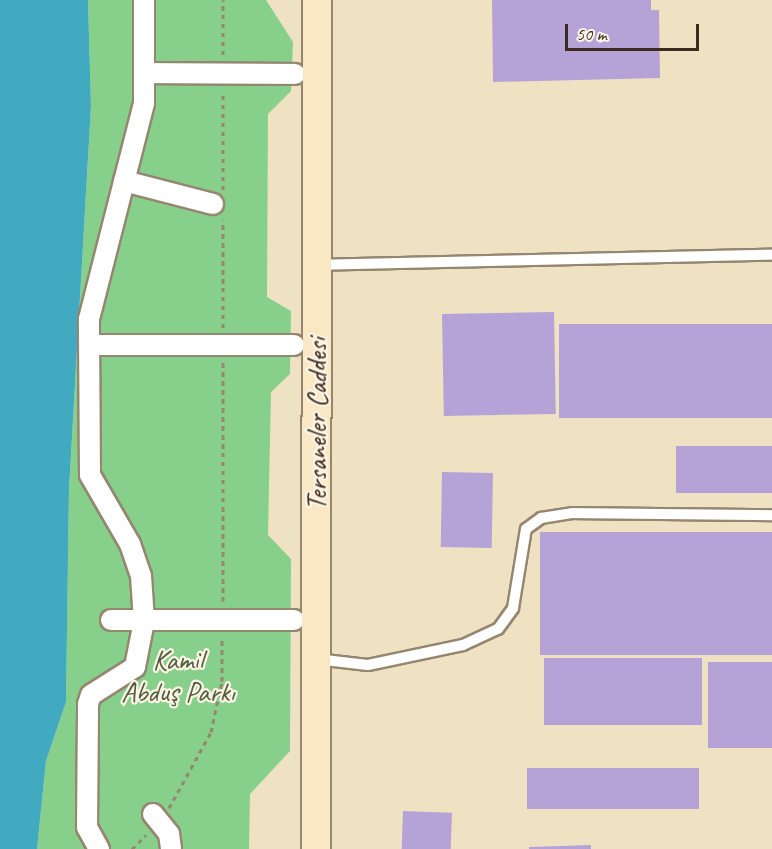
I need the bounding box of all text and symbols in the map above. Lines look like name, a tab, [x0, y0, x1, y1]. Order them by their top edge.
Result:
scale bar	[568, 12, 702, 50]
text: 50 m	[576, 23, 607, 45]
street label: Tersaneler Caddesi	[300, 337, 334, 511]
park label: Kamil Abduş Parkı	[121, 643, 235, 709]

